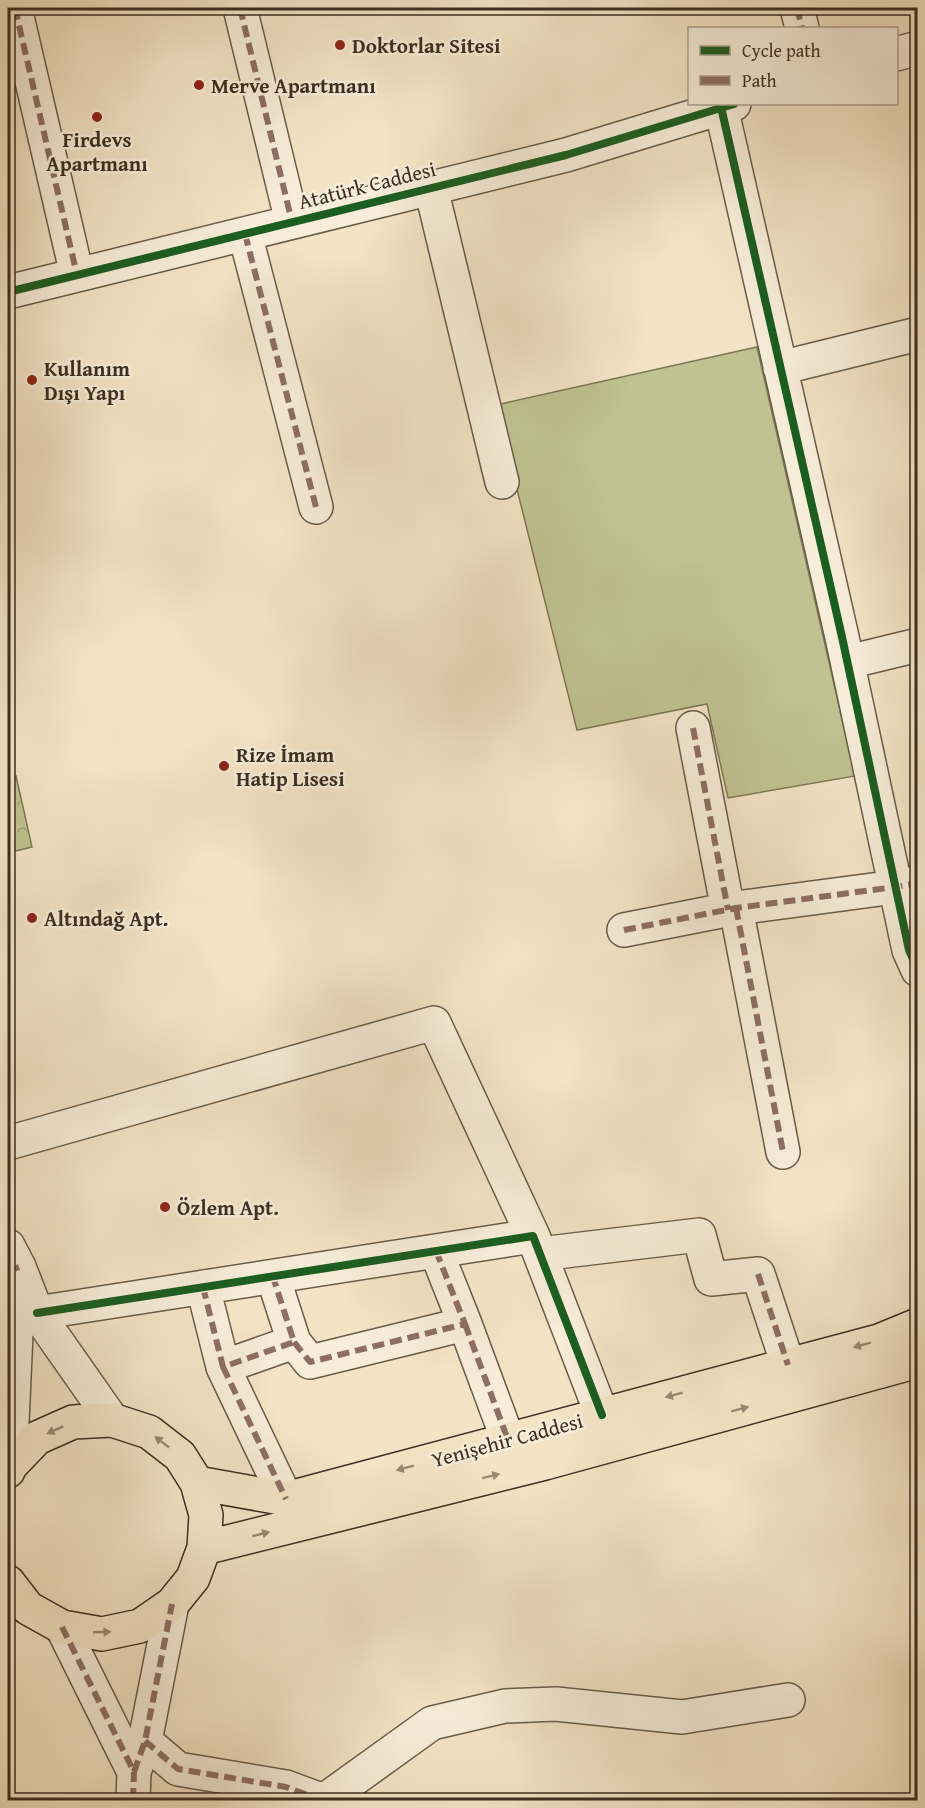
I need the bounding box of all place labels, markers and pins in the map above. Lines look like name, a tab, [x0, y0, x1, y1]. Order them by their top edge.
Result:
place label: Doktorlar Sitesi	[352, 30, 501, 61]
marker: Doktorlar Sitesi	[333, 38, 347, 52]
place label: Merve Apartmanı	[211, 70, 376, 101]
marker: Merve Apartmanı	[192, 78, 206, 92]
marker: Firdevs Apartmanı	[90, 110, 104, 124]
place label: Firdevs Apartmanı	[46, 124, 148, 179]
place label: Kullanım Dışı Yapı	[44, 353, 130, 408]
marker: Kullanım Dışı Yapı	[25, 373, 39, 387]
place label: Rize İmam Hatip Lisesi	[236, 739, 345, 794]
marker: Rize İmam Hatip Lisesi	[217, 759, 231, 773]
place label: Altındağ Apt.	[44, 903, 169, 934]
marker: Altındağ Apt.	[25, 911, 39, 925]
place label: Özlem Apt.	[177, 1192, 279, 1223]
marker: Özlem Apt.	[158, 1200, 172, 1214]

